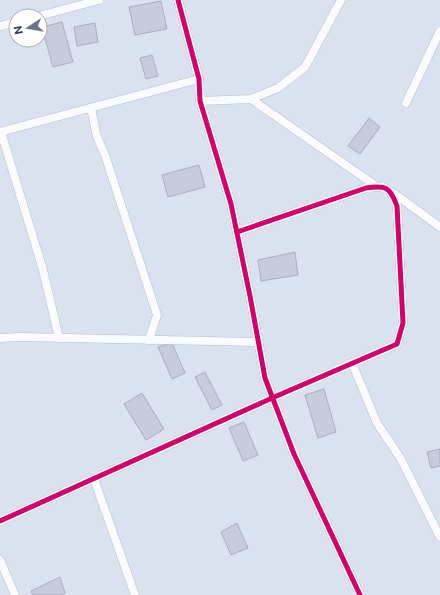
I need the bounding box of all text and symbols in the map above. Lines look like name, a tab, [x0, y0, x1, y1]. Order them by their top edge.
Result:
north arrow	[8, 8, 48, 48]
text: N	[11, 25, 25, 36]

